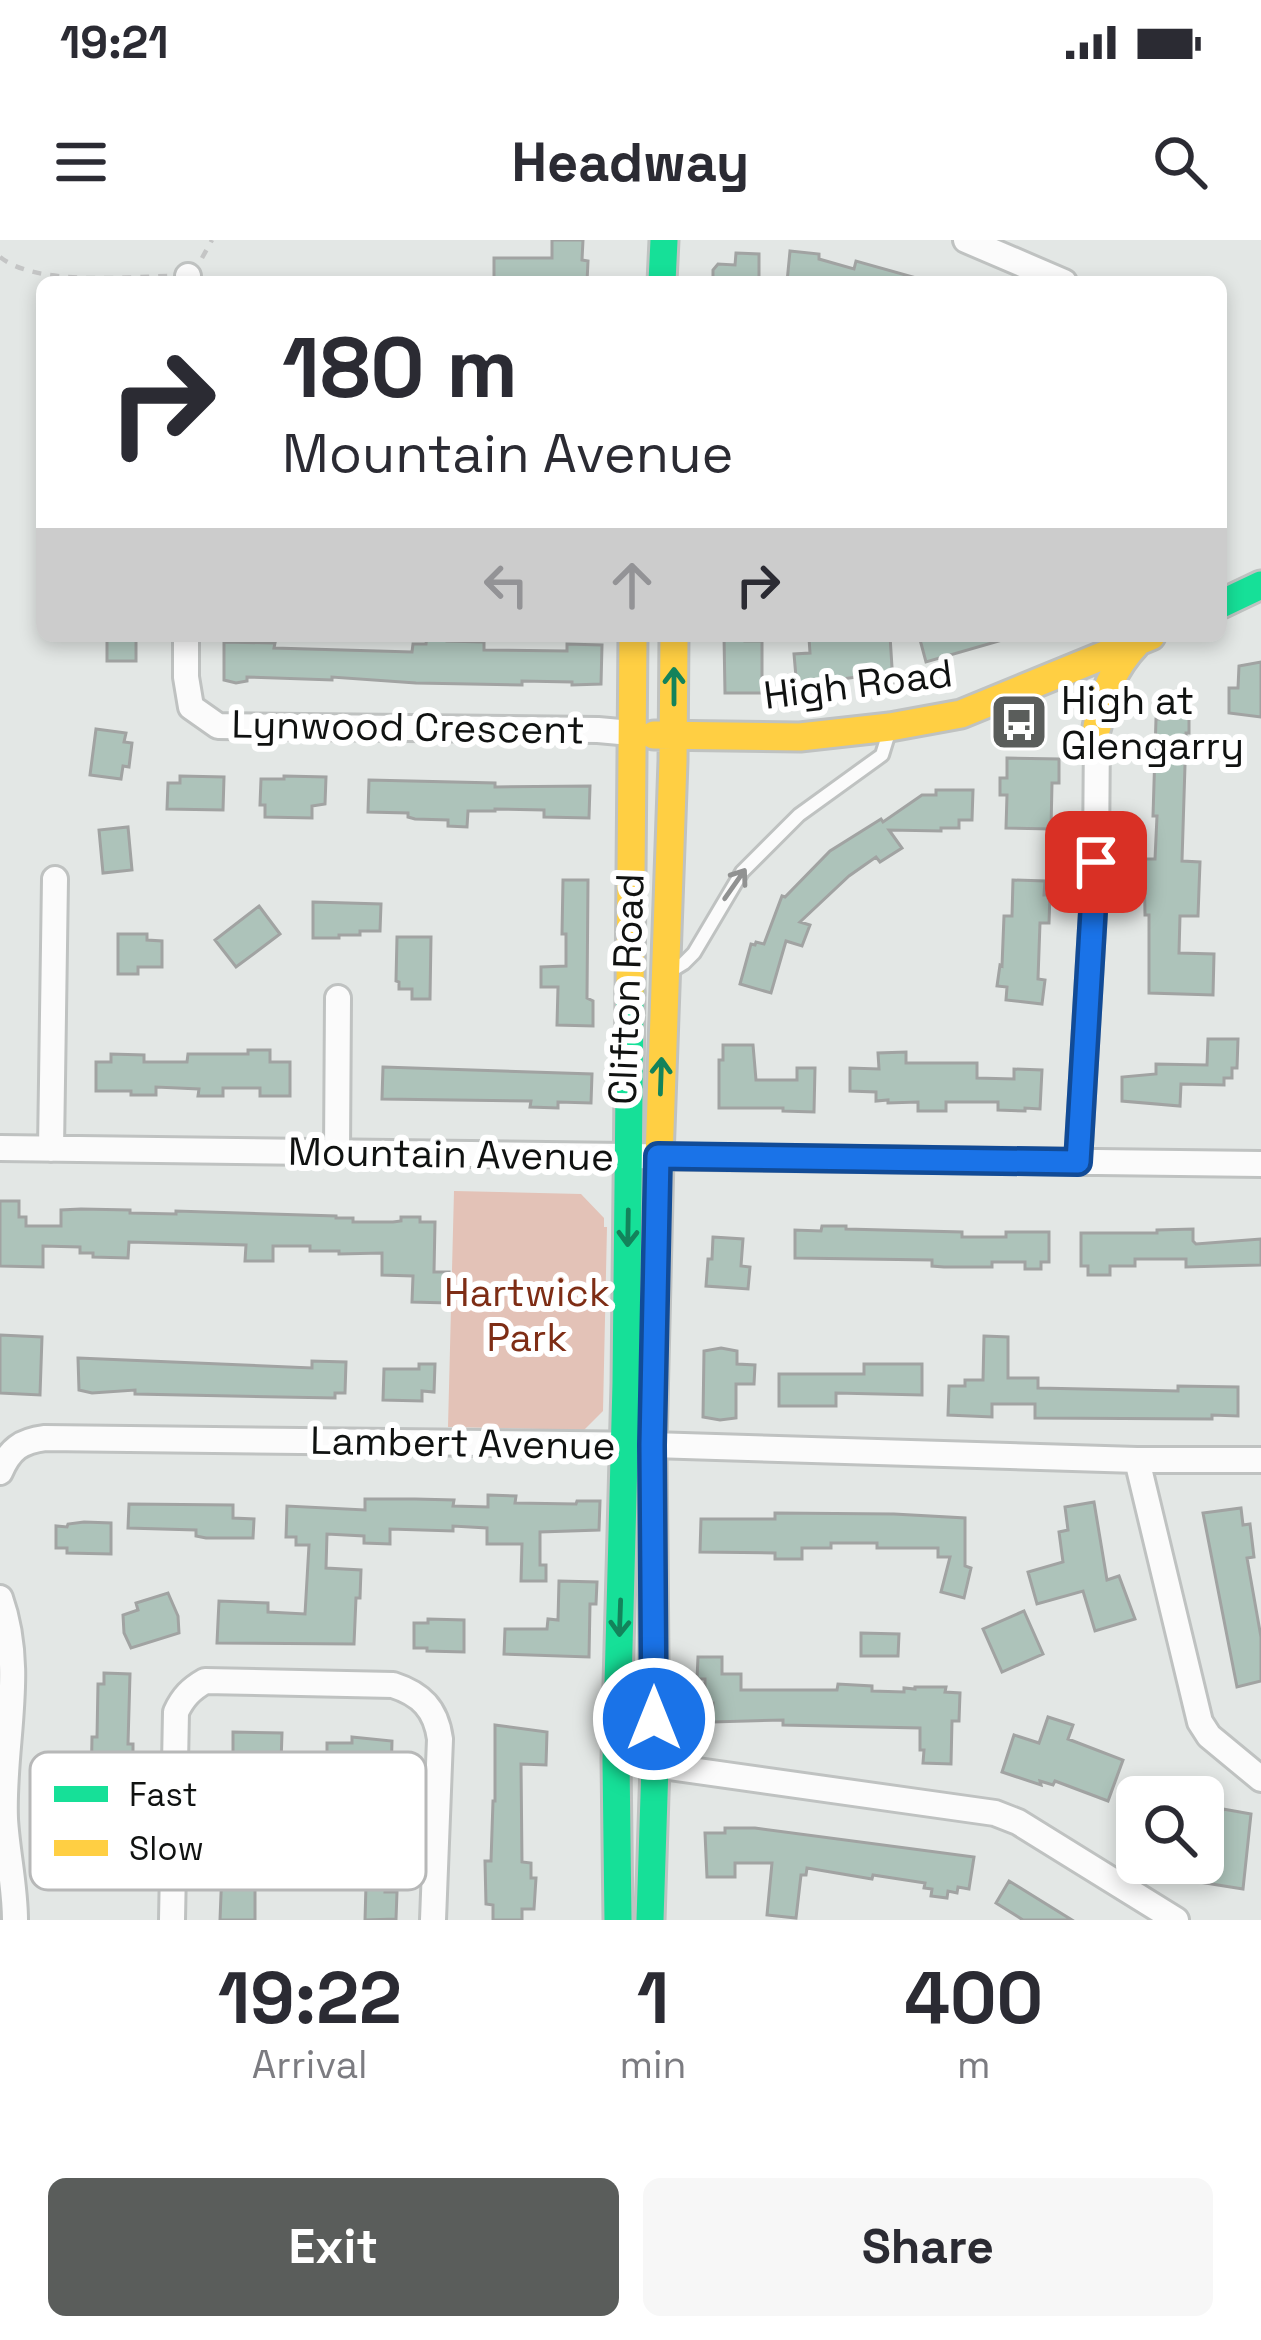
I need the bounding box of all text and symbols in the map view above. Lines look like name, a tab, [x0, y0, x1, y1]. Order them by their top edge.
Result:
text: 19:21	[60, 14, 169, 71]
text: Headway	[512, 128, 749, 197]
icon: menu	[48, 129, 114, 195]
icon: search	[1147, 129, 1213, 195]
text: 180 m	[282, 314, 518, 422]
icon: right	[84, 324, 240, 480]
text: Mountain Avenue	[282, 419, 733, 488]
icon: left	[473, 552, 539, 618]
icon: ahead	[599, 552, 665, 618]
icon: right	[725, 552, 791, 618]
street label: High Road	[761, 648, 955, 720]
one-way arrow	[663, 667, 685, 706]
place label: High at Glengarry	[1061, 676, 1244, 770]
bus stop icon: High at Glengarry	[988, 691, 1050, 753]
street label: Lynwood Crescent	[231, 699, 585, 755]
pin	[1045, 811, 1147, 913]
icon: arrive	[1063, 829, 1129, 895]
one-way arrow	[722, 868, 747, 901]
street label: Clifton Road	[597, 872, 655, 1106]
one-way arrow	[650, 1057, 673, 1096]
street label: Mountain Avenue	[288, 1127, 614, 1181]
one-way arrow	[617, 1208, 639, 1247]
park label: Hartwick Park	[444, 1268, 610, 1362]
street label: Lambert Avenue	[310, 1416, 616, 1470]
one-way arrow	[608, 1598, 631, 1637]
position arrow	[591, 1656, 717, 1782]
legend	[30, 1752, 426, 1890]
text: Fast	[129, 1774, 198, 1816]
map controls	[1116, 1776, 1224, 1884]
button: search	[1116, 1776, 1224, 1884]
text: Slow	[129, 1828, 204, 1870]
text: 19:22	[218, 1952, 402, 2044]
text: 1	[637, 1952, 669, 2044]
text: 400	[904, 1952, 1043, 2044]
text: Arrival	[252, 2040, 368, 2089]
text: min	[619, 2040, 686, 2089]
text: m	[957, 2040, 991, 2089]
button: Exit	[48, 2178, 619, 2316]
button: Share	[643, 2178, 1213, 2316]

